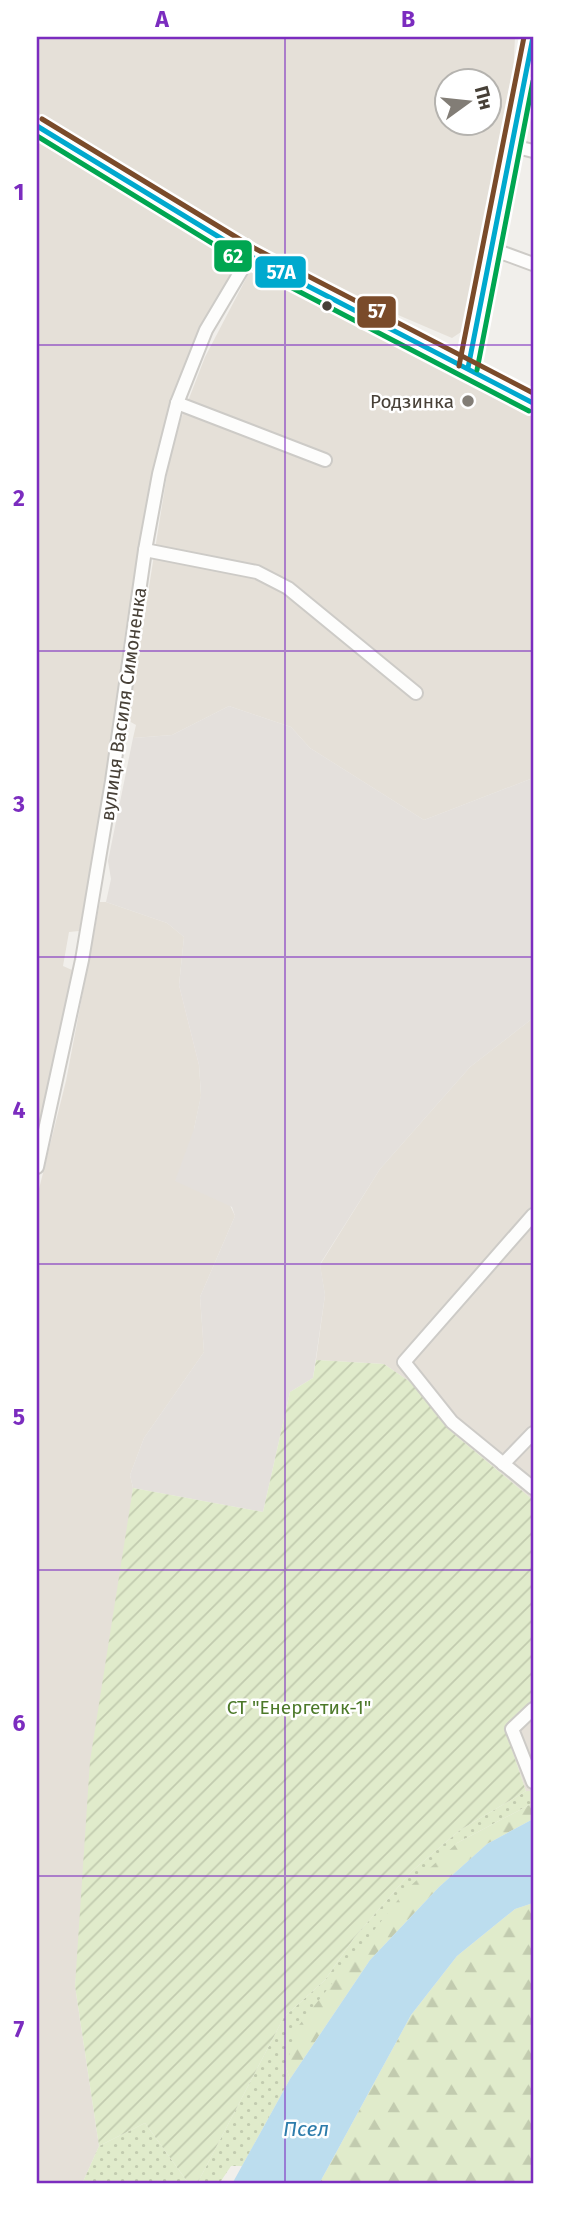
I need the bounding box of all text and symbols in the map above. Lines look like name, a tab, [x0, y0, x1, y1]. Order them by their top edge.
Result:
text: A	[154, 5, 169, 33]
text: B	[401, 5, 415, 33]
north arrow	[434, 66, 504, 136]
text: Пн	[470, 83, 498, 112]
text: 1	[14, 178, 24, 206]
line badge: 62	[213, 239, 253, 273]
text: 62	[223, 245, 243, 268]
line badge: 57А	[254, 255, 307, 289]
text: 57А	[266, 261, 296, 284]
line badge: 57	[356, 295, 397, 329]
unlabelled marker	[320, 299, 334, 313]
text: 57	[368, 300, 386, 323]
place label: Родзинка	[370, 390, 454, 413]
marker: Родзинка	[460, 393, 476, 409]
text: 2	[13, 484, 25, 512]
street label: вулиця Василя Симоненка	[96, 586, 151, 822]
text: 3	[12, 790, 25, 818]
text: 4	[13, 1096, 26, 1124]
text: 5	[13, 1403, 25, 1431]
park label: СТ "Енергетик-1"	[227, 1696, 371, 1719]
text: 6	[13, 1709, 26, 1737]
text: 7	[14, 2015, 25, 2043]
water label: Псел	[283, 2116, 329, 2142]

